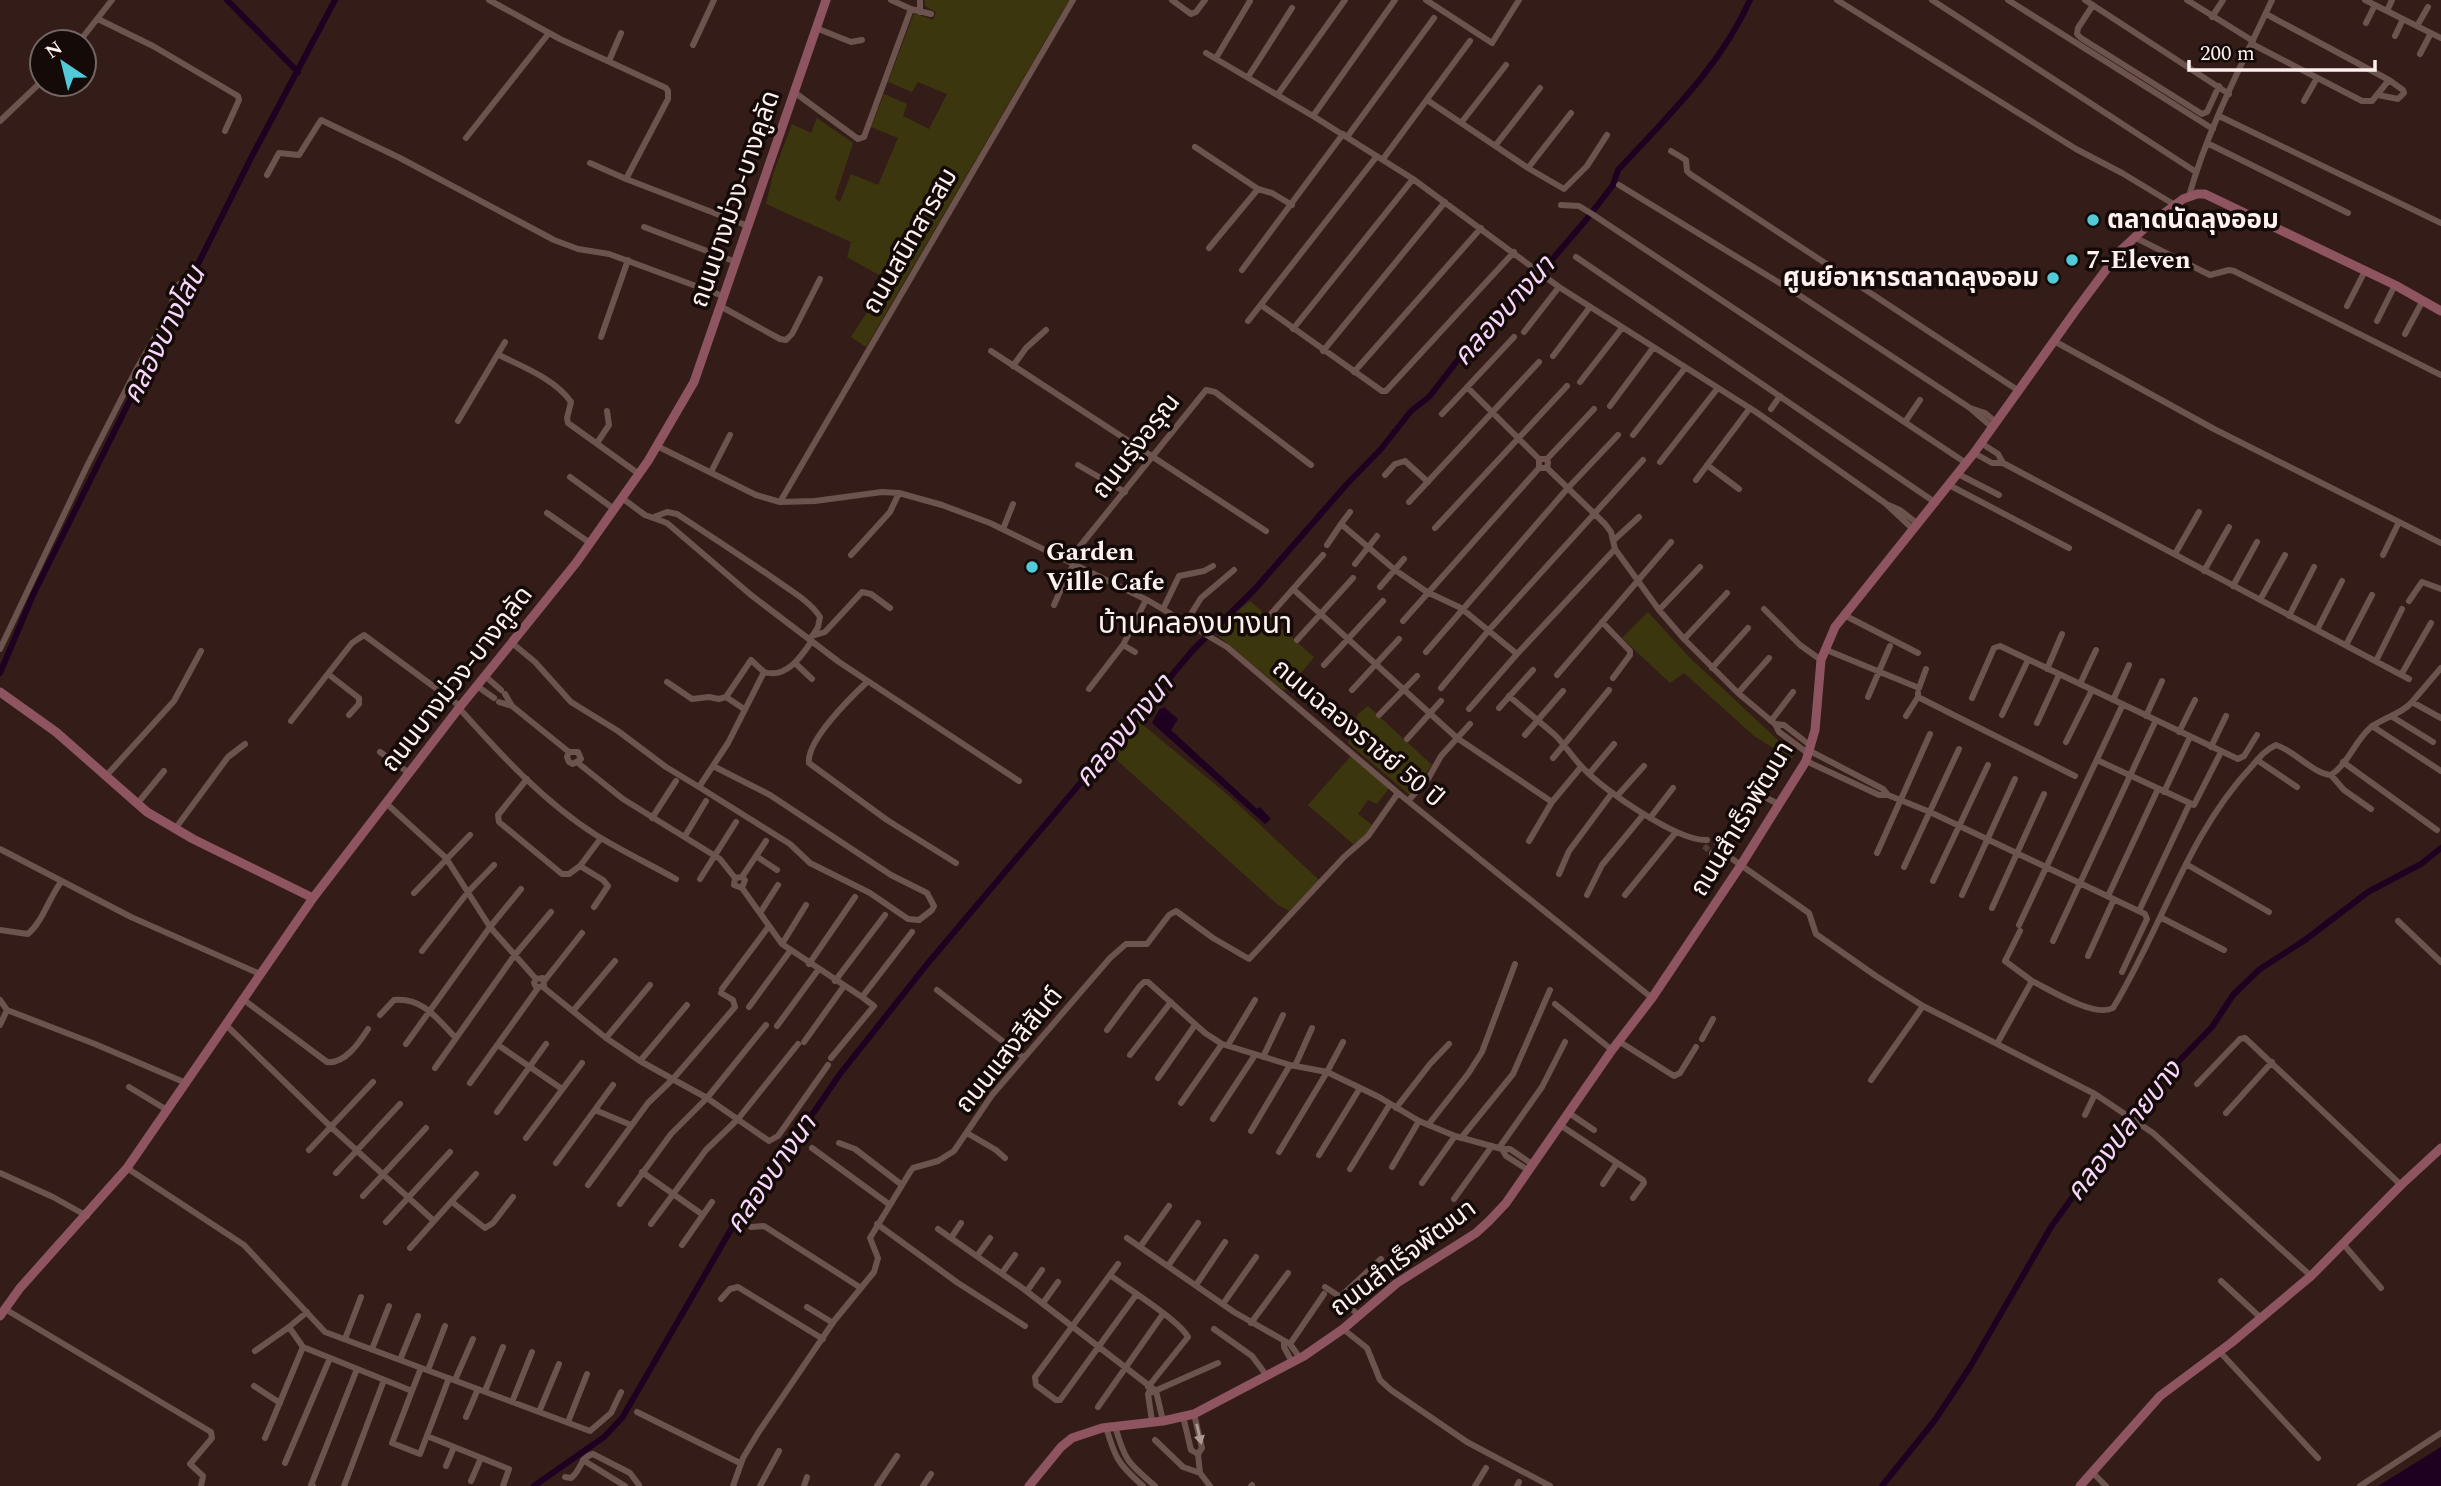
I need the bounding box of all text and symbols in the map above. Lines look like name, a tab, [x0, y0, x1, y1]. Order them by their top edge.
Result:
north arrow	[28, 28, 98, 98]
scale bar	[2189, 28, 2374, 72]
text: N	[39, 34, 69, 67]
text: 200 m	[2200, 38, 2255, 70]
street label: ถนนบางม่วง-บางคูลัด	[679, 85, 791, 313]
street label: ถนนสนิทสารสม	[852, 160, 968, 322]
place label: ตลาดนัดลุงออม	[2107, 200, 2279, 240]
marker: ตลาดนัดลุงออม	[2085, 212, 2101, 228]
place label: 7-Eleven	[2086, 240, 2191, 280]
water label: คลองบางนา	[1442, 245, 1567, 376]
marker: 7-Eleven	[2064, 252, 2080, 268]
water label: คลองบางโสน	[111, 257, 218, 411]
place label: ศูนย์อาหารตลาดลุงออม	[1783, 258, 2039, 298]
marker: ศูนย์อาหารตลาดลุงออม	[2045, 270, 2061, 286]
street label: ถนนรุ่งอรุณ	[1082, 384, 1190, 508]
place label: Garden Ville Cafe	[1046, 532, 1165, 602]
marker: Garden Ville Cafe	[1024, 559, 1040, 575]
street label: ถนนบางม่วง-บางคูลัด	[371, 577, 543, 781]
district label: บ้านคลองบางนา	[1098, 601, 1292, 647]
street label: ถนนฉลองราชย์ 50 ปี	[1263, 649, 1453, 817]
water label: คลองบางนา	[1064, 664, 1185, 797]
street label: ถนนสำเร็จพัฒนา	[1680, 734, 1804, 904]
street label: ถนนแสงสีสันต์	[945, 978, 1073, 1122]
water label: คลองปลายบาง	[2055, 1050, 2194, 1211]
water label: คลองบางนา	[714, 1105, 829, 1242]
street label: ถนนสำเร็จพัฒนา	[1321, 1189, 1485, 1327]
one-way arrow	[1193, 1423, 1204, 1445]

